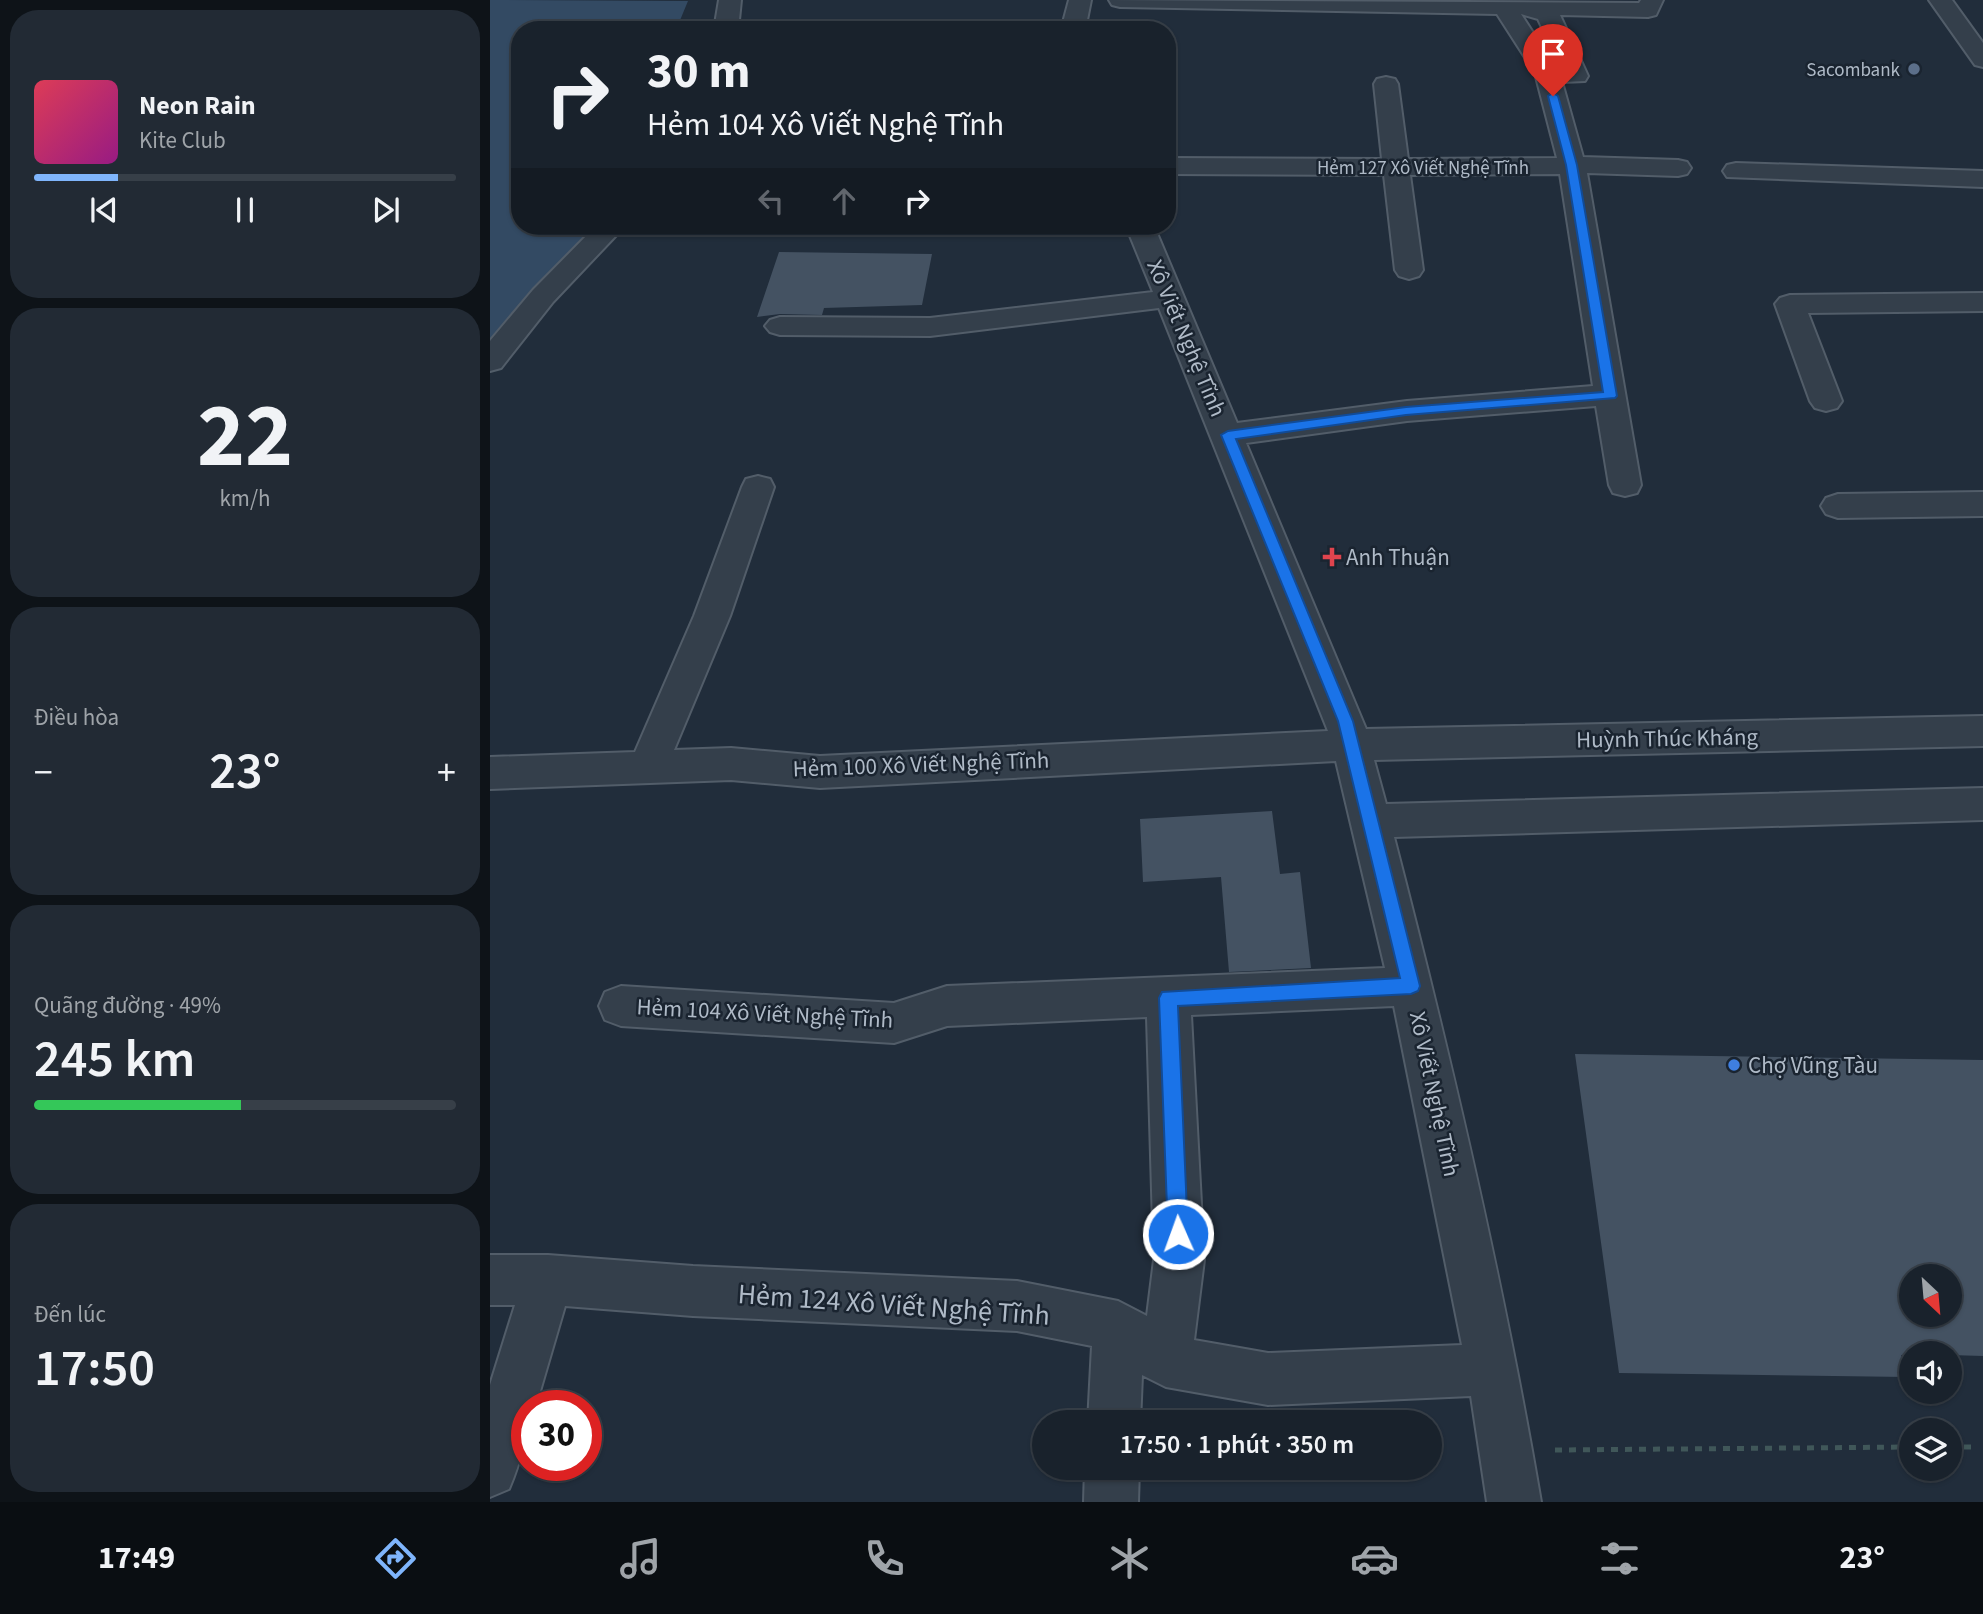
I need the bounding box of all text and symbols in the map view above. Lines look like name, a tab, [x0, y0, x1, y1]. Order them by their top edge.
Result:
pin	[1523, 24, 1583, 96]
icon: arrive	[1534, 35, 1572, 73]
text: 30 m	[647, 37, 751, 107]
icon: right	[532, 49, 623, 140]
place label: Sacombank	[1806, 57, 1901, 84]
marker: Sacombank	[1906, 61, 1922, 77]
text: Neon Rain	[139, 87, 256, 124]
text: Hẻm 104 Xô Viết Nghệ Tĩnh	[647, 102, 1004, 148]
text: Kite Club	[139, 124, 226, 157]
street label: Hẻm 127 Xô Viết Nghệ Tĩnh	[1317, 155, 1529, 182]
icon: left	[752, 182, 790, 220]
icon: ahead	[825, 182, 863, 220]
icon: right	[898, 182, 936, 220]
icon: previous	[85, 191, 123, 229]
icon: pause	[226, 191, 264, 229]
icon: next	[367, 191, 405, 229]
street label: Xô Viết Nghệ Tĩnh	[1139, 255, 1235, 422]
text: 22	[197, 372, 293, 501]
text: km/h	[219, 482, 271, 515]
place label: Anh Thuận	[1346, 541, 1450, 574]
marker: Anh Thuận	[1324, 549, 1340, 565]
text: Điều hòa	[34, 701, 119, 734]
street label: Huỳnh Thúc Kháng	[1576, 720, 1759, 757]
text: 23°	[209, 735, 281, 809]
street label: Hẻm 100 Xô Viết Nghệ Tĩnh	[792, 744, 1050, 785]
text: −	[34, 746, 53, 800]
text: +	[437, 746, 456, 800]
text: Quãng đường · 49%	[34, 989, 221, 1022]
street label: Hẻm 104 Xô Viết Nghệ Tĩnh	[636, 990, 894, 1037]
street label: Xô Viết Nghệ Tĩnh	[1401, 1009, 1468, 1180]
text: 245 km	[34, 1023, 195, 1097]
place label: Chợ Vũng Tàu	[1748, 1049, 1878, 1082]
marker: Chợ Vũng Tàu	[1726, 1057, 1742, 1073]
position arrow	[1141, 1197, 1215, 1271]
north arrow	[1899, 1264, 1962, 1326]
map controls	[1899, 1264, 1962, 1481]
street label: Hẻm 124 Xô Viết Nghệ Tĩnh	[737, 1274, 1051, 1336]
text: Đến lúc	[34, 1298, 106, 1331]
text: 17:50	[34, 1332, 155, 1406]
button: sound	[1899, 1341, 1962, 1404]
speed limit sign: 30	[511, 1390, 602, 1481]
button: layers	[1899, 1418, 1962, 1481]
text: 17:50 · 1 phút · 350 m	[1120, 1426, 1354, 1463]
icon: directions	[371, 1534, 420, 1583]
icon: music	[616, 1534, 665, 1583]
icon: phone	[860, 1534, 909, 1583]
icon: climate	[1105, 1534, 1154, 1583]
icon: car	[1350, 1534, 1399, 1583]
icon: filters	[1595, 1534, 1644, 1583]
text: 17:49	[98, 1535, 175, 1581]
text: 23°	[1840, 1535, 1885, 1581]

